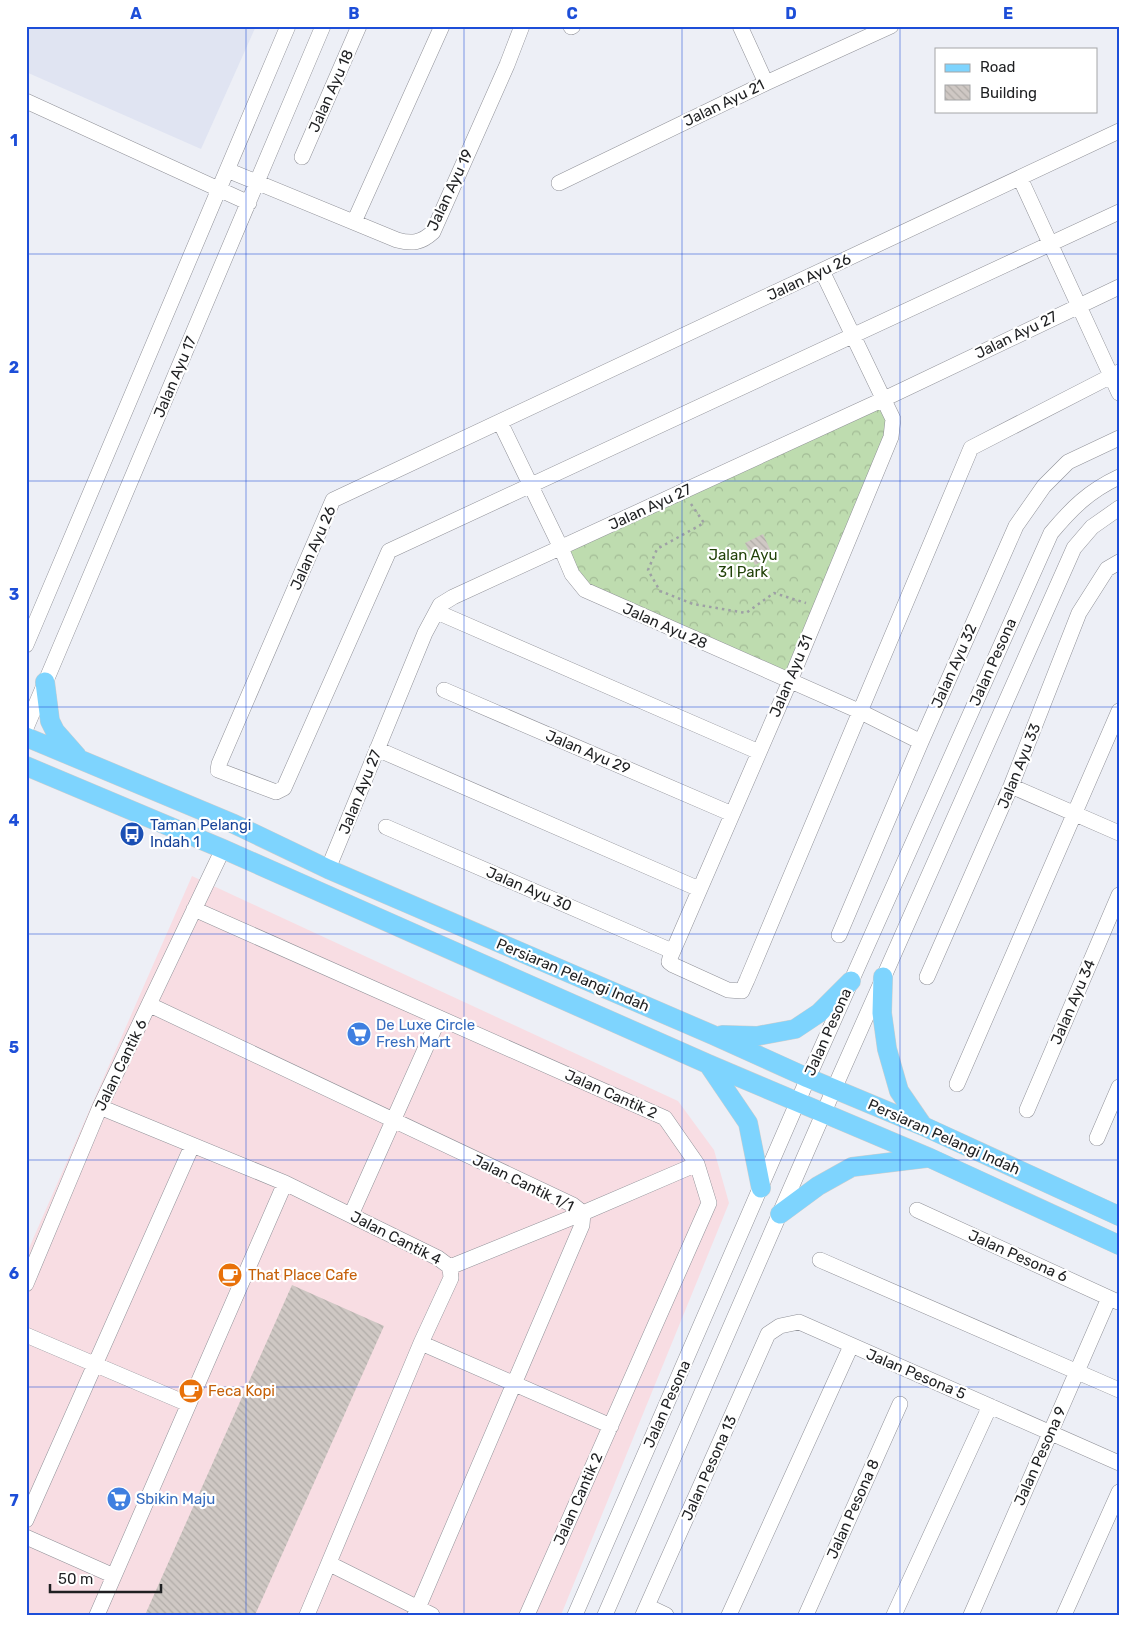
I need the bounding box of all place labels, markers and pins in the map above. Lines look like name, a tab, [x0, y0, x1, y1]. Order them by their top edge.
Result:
place label: Taman Pelangi Indah 1	[150, 816, 252, 851]
bus stop icon: Taman Pelangi Indah 1	[119, 821, 145, 847]
place label: De Luxe Circle Fresh Mart	[376, 1016, 475, 1051]
supermarket icon: De Luxe Circle Fresh Mart	[346, 1021, 372, 1047]
cafe icon: That Place Cafe	[217, 1262, 243, 1288]
place label: That Place Cafe	[248, 1266, 357, 1284]
cafe icon: Feca Kopi	[178, 1378, 204, 1404]
place label: Feca Kopi	[208, 1382, 275, 1400]
supermarket icon: Sbikin Maju	[106, 1486, 132, 1512]
place label: Sbikin Maju	[136, 1490, 215, 1508]

